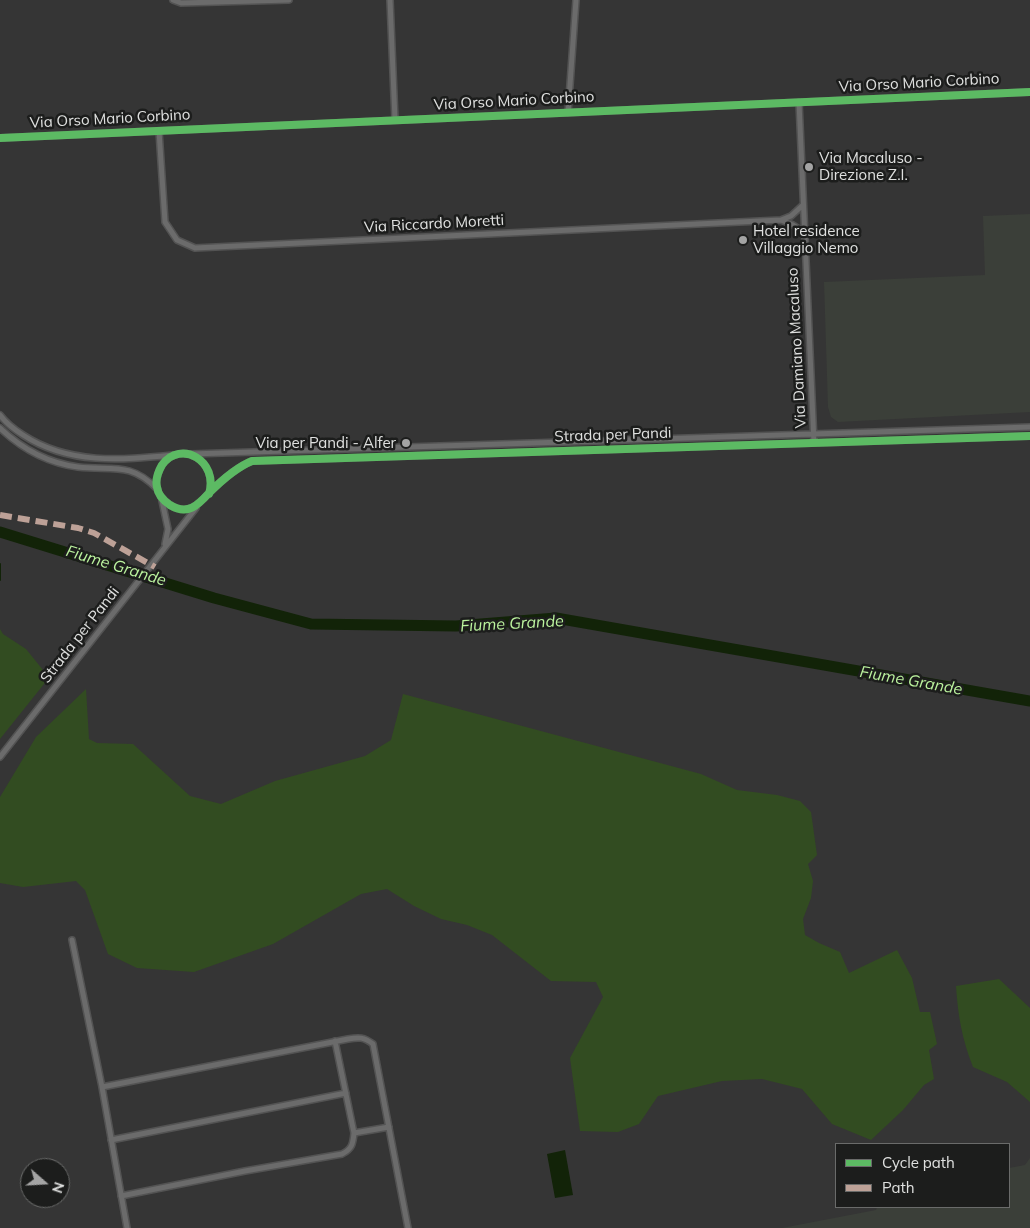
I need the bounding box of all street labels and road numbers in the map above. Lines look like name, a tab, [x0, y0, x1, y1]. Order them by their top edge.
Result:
street label: Via Orso Mario Corbino	[838, 70, 1000, 96]
street label: Via Orso Mario Corbino	[433, 88, 595, 114]
street label: Via Orso Mario Corbino	[29, 106, 191, 132]
street label: Via Riccardo Moretti	[364, 211, 504, 237]
street label: Via Damiano Macaluso	[784, 267, 810, 429]
street label: Strada per Pandi	[554, 424, 672, 446]
street label: Strada per Pandi	[37, 583, 123, 687]

